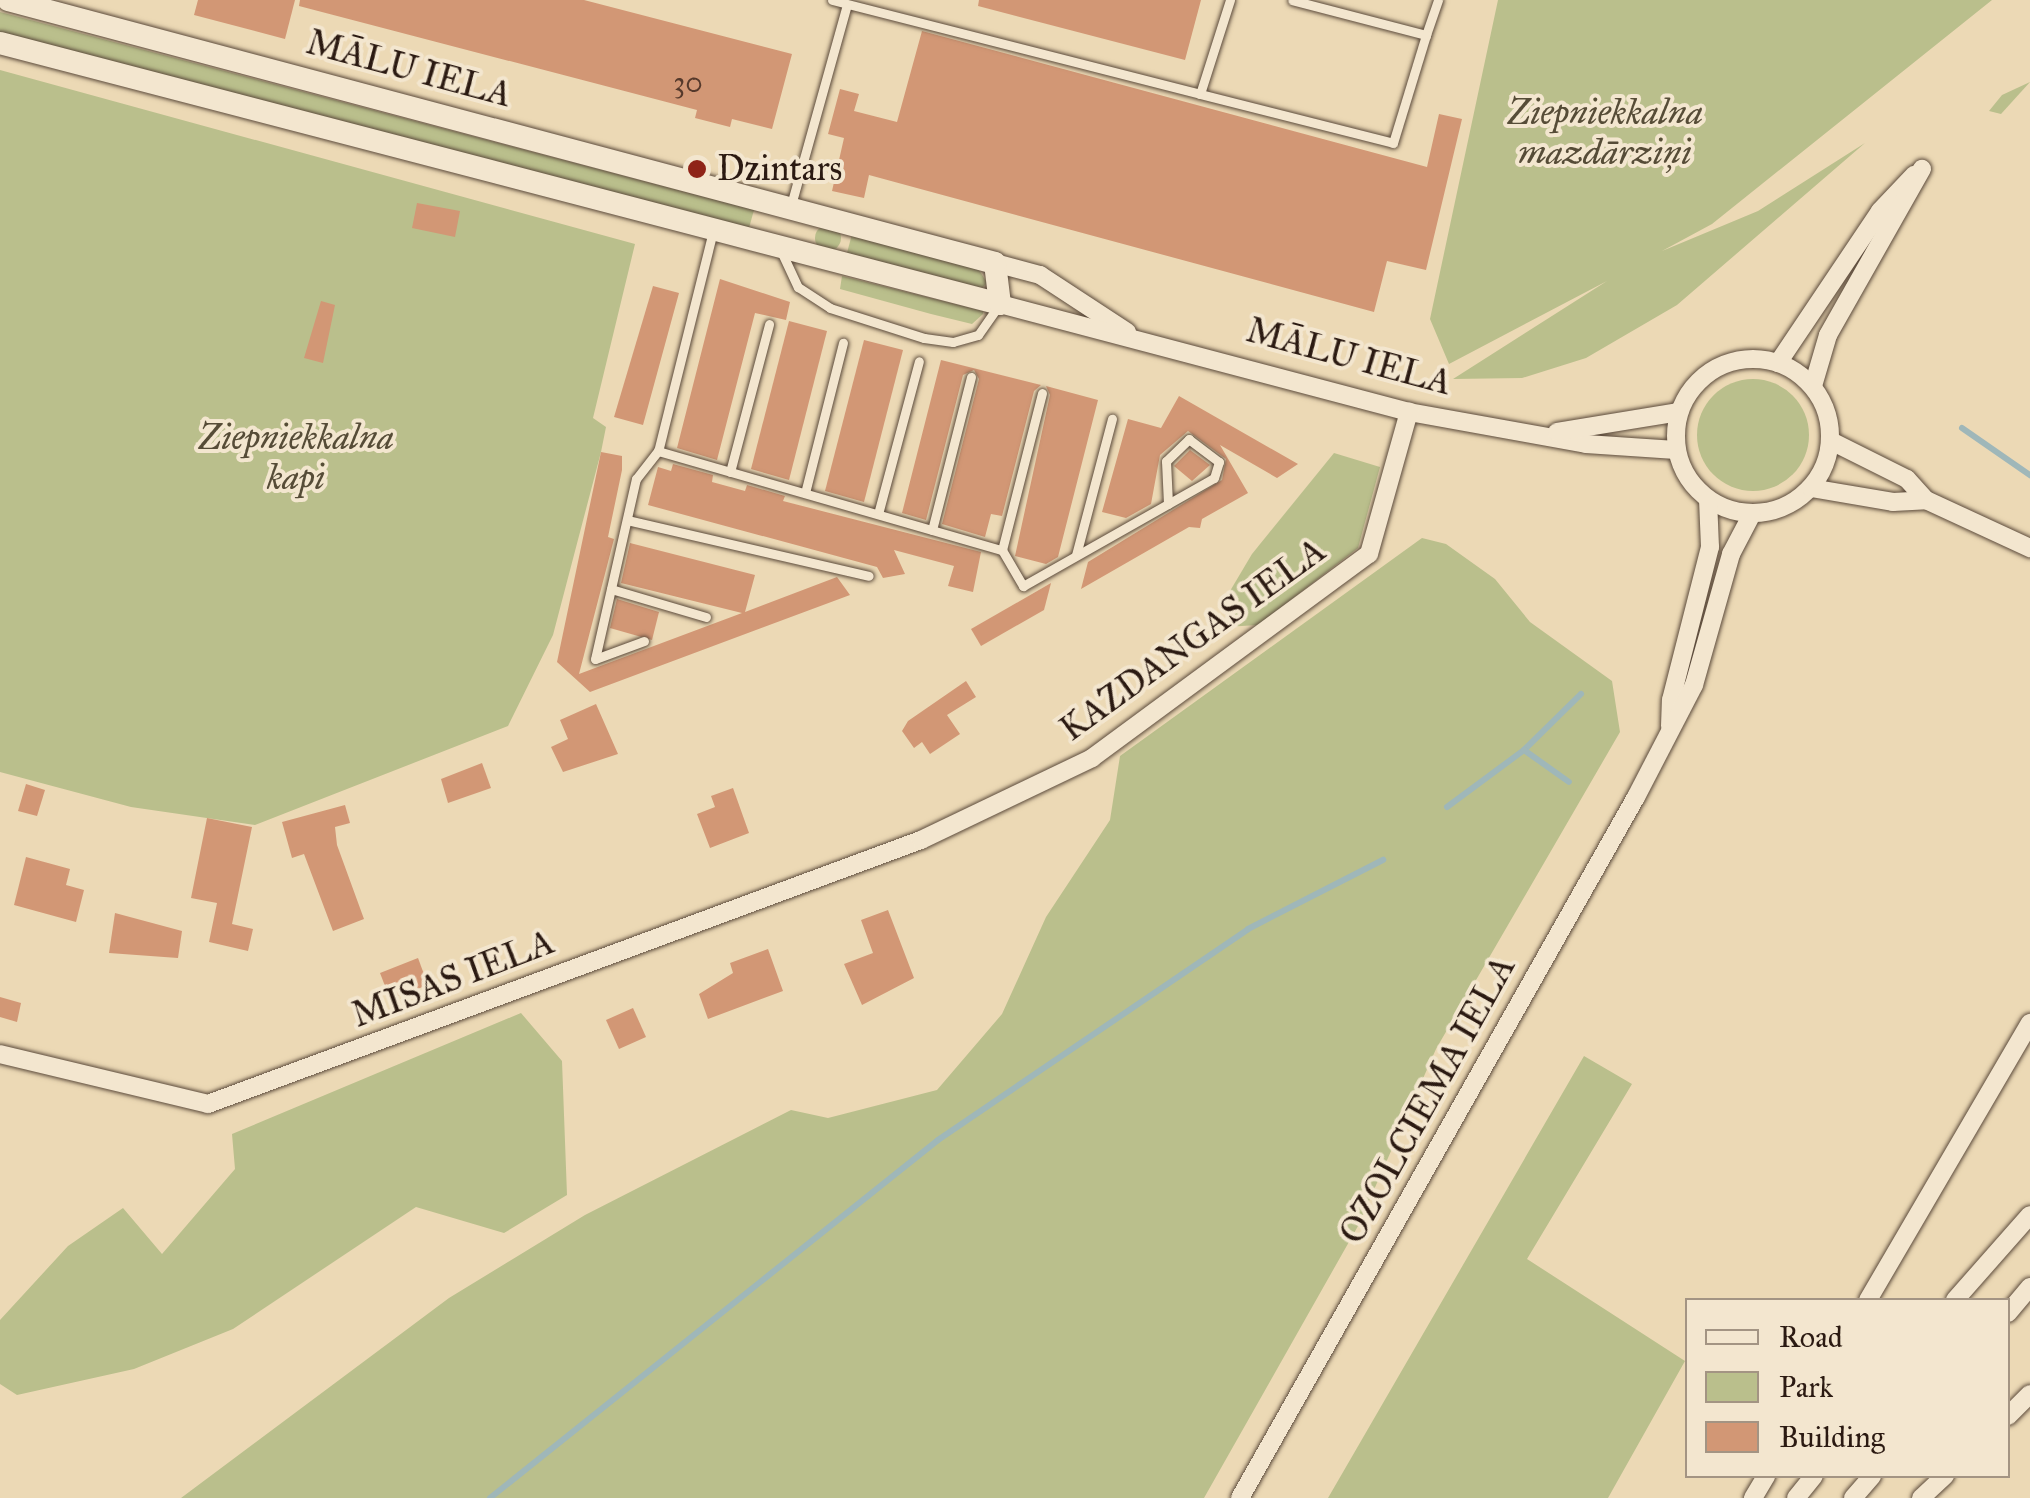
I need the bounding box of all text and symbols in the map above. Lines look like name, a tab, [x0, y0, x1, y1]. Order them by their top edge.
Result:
street label: MĀLU IELA	[302, 21, 516, 117]
house number: 30	[673, 64, 703, 100]
park label: Ziepniekkalna mazdārziņi	[1507, 92, 1703, 174]
place label: Dzintars	[717, 148, 842, 190]
marker: Dzintars	[686, 158, 708, 180]
street label: MĀLU IELA	[1242, 309, 1456, 405]
park label: Ziepniekkalna kapi	[198, 417, 394, 499]
street label: KAZDANGAS IELA	[1052, 530, 1334, 750]
street label: MISAS IELA	[346, 921, 560, 1037]
street label: OZOLCIEMA IELA	[1332, 949, 1524, 1251]
legend	[1685, 1298, 2010, 1478]
text: Road	[1779, 1319, 1843, 1355]
text: Park	[1779, 1369, 1833, 1405]
text: Building	[1779, 1419, 1885, 1455]

